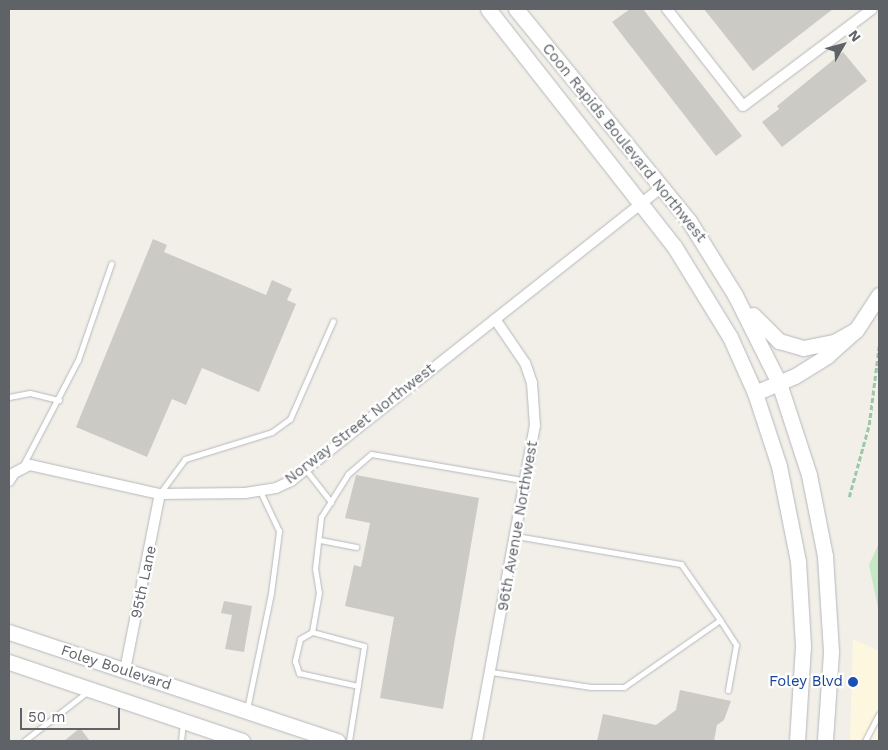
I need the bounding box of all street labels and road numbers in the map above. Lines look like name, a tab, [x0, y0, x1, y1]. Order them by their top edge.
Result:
street label: Coon Rapids Boulevard Northwest	[538, 40, 710, 246]
street label: Norway Street Northwest	[281, 360, 439, 488]
street label: 96th Avenue Northwest	[494, 439, 542, 613]
street label: 95th Lane	[127, 544, 161, 620]
street label: Foley Boulevard	[58, 642, 174, 694]

